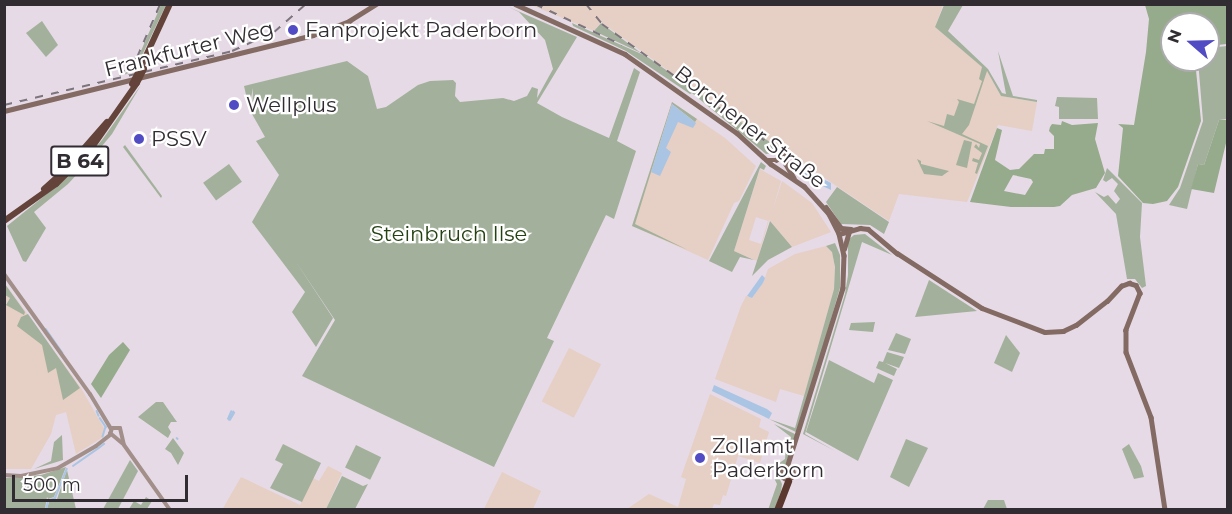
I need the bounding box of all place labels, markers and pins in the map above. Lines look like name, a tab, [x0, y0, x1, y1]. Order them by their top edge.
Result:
place label: Fanprojekt Paderborn	[305, 17, 537, 43]
marker: Fanprojekt Paderborn	[286, 23, 300, 37]
place label: Wellplus	[246, 92, 336, 118]
marker: Wellplus	[227, 98, 241, 112]
place label: PSSV	[151, 126, 207, 152]
marker: PSSV	[132, 132, 146, 146]
place label: Zollamt Paderborn	[712, 433, 824, 483]
marker: Zollamt Paderborn	[693, 451, 707, 465]

